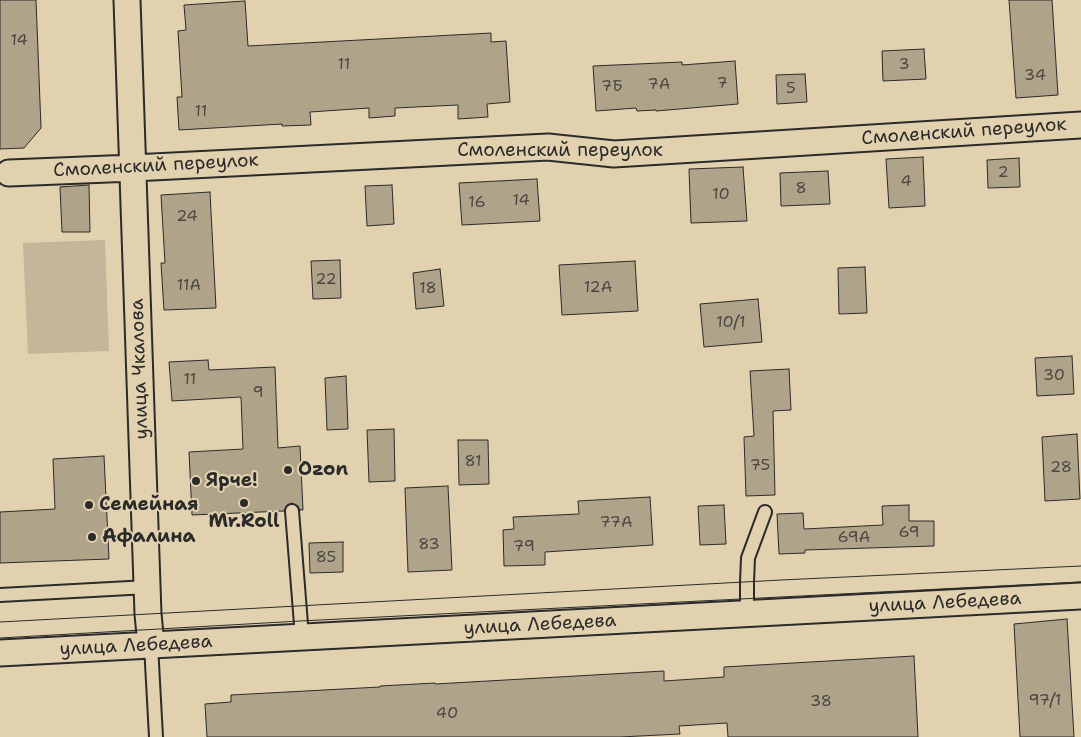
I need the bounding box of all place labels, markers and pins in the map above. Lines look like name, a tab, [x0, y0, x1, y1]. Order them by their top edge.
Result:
place label: Ozon	[298, 459, 348, 481]
marker: Ozon	[282, 464, 294, 476]
place label: Ярче!	[206, 470, 258, 492]
marker: Ярче!	[190, 475, 202, 487]
place label: Семейная	[99, 494, 198, 516]
marker: Mr.Roll	[238, 497, 250, 509]
marker: Семейная	[83, 499, 95, 511]
place label: Mr.Roll	[208, 511, 280, 533]
place label: Афалина	[102, 526, 195, 548]
marker: Афалина	[86, 531, 98, 543]

